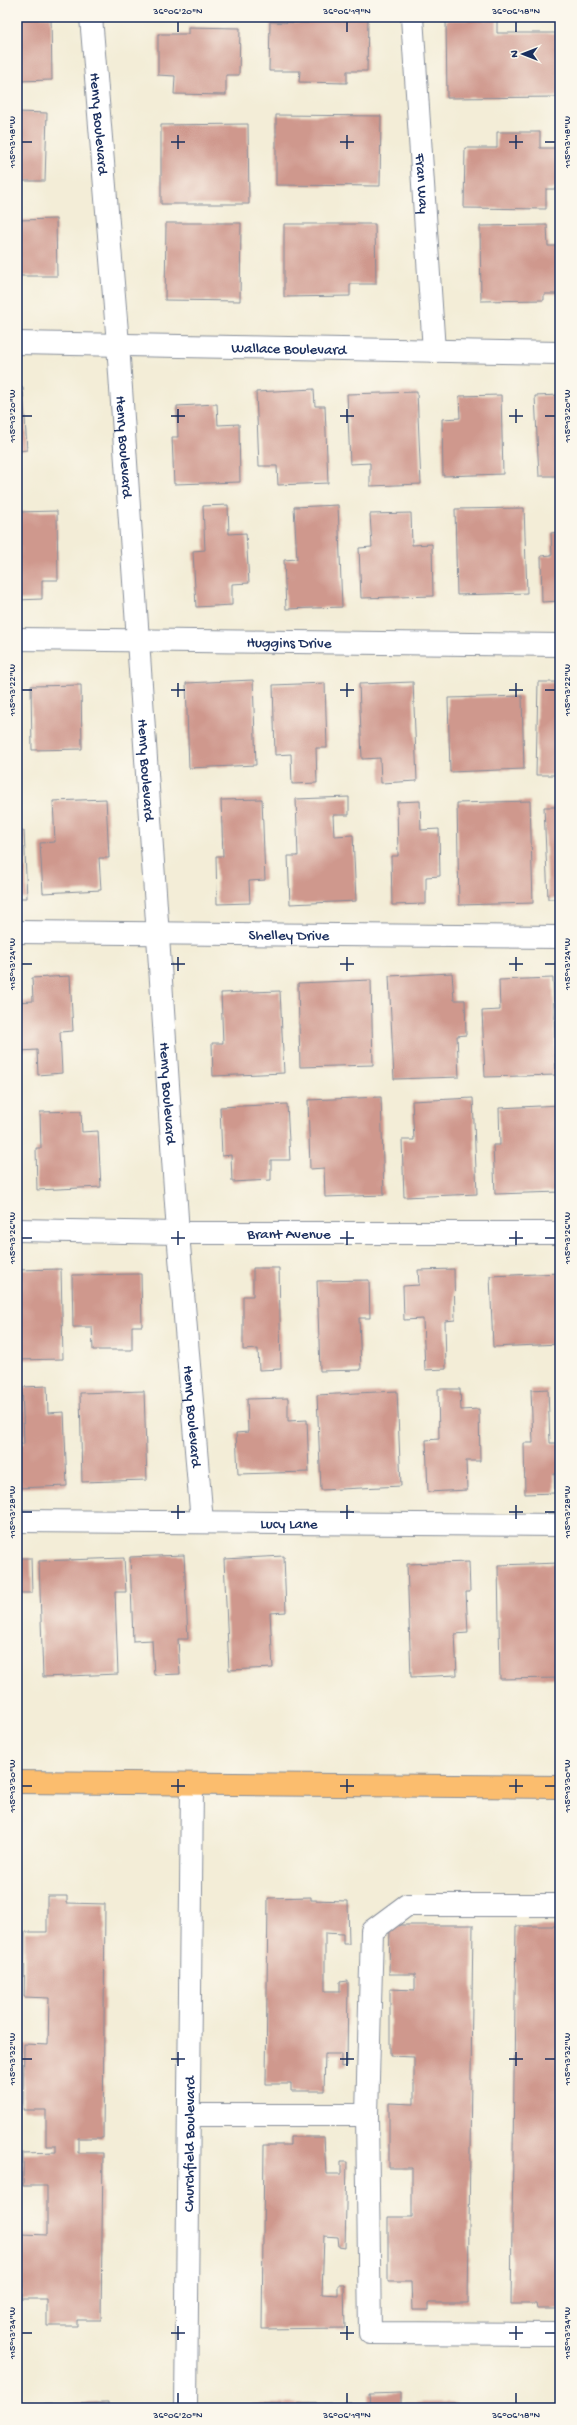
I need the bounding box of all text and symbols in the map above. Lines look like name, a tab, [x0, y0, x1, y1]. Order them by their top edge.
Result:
text: 36°06'20"N	[152, 6, 203, 18]
text: 36°06'19"N	[322, 6, 371, 18]
text: 36°06'18"N	[491, 6, 541, 18]
north arrow	[503, 34, 543, 74]
text: N	[509, 50, 521, 58]
street label: Henry Boulevard	[85, 72, 111, 177]
text: 115°13'18"W	[7, 116, 19, 169]
text: 115°13'18"W	[562, 116, 574, 169]
street label: Fran Way	[410, 152, 432, 215]
street label: Wallace Boulevard	[231, 340, 348, 360]
text: 115°13'20"W	[7, 389, 19, 443]
text: 115°13'20"W	[562, 389, 574, 443]
street label: Henry Boulevard	[111, 395, 135, 500]
street label: Huggins Drive	[246, 635, 332, 653]
text: 115°13'22"W	[7, 663, 19, 717]
text: 115°13'22"W	[562, 663, 574, 717]
street label: Henry Boulevard	[132, 718, 157, 823]
street label: Shelley Drive	[248, 927, 330, 946]
text: 115°13'24"W	[7, 938, 19, 991]
text: 115°13'24"W	[562, 938, 574, 991]
street label: Henry Boulevard	[154, 1042, 179, 1146]
text: 115°13'26"W	[7, 1211, 19, 1265]
text: 115°13'26"W	[562, 1211, 574, 1265]
street label: Brant Avenue	[246, 1226, 331, 1244]
street label: Henry Boulevard	[178, 1365, 205, 1469]
text: 115°13'28"W	[7, 1485, 19, 1539]
text: 115°13'28"W	[562, 1485, 574, 1539]
street label: Lucy Lane	[260, 1516, 318, 1534]
text: 115°13'30"W	[7, 1759, 19, 1814]
text: 115°13'30"W	[562, 1759, 574, 1814]
text: 115°13'32"W	[7, 2032, 19, 2086]
text: 115°13'32"W	[562, 2032, 574, 2086]
street label: Churchfield Boulevard	[181, 2075, 200, 2212]
text: 115°13'34"W	[7, 2306, 19, 2360]
text: 115°13'34"W	[562, 2306, 574, 2360]
text: 36°06'20"N	[152, 2410, 203, 2422]
text: 36°06'19"N	[322, 2410, 371, 2422]
text: 36°06'18"N	[491, 2410, 541, 2422]

